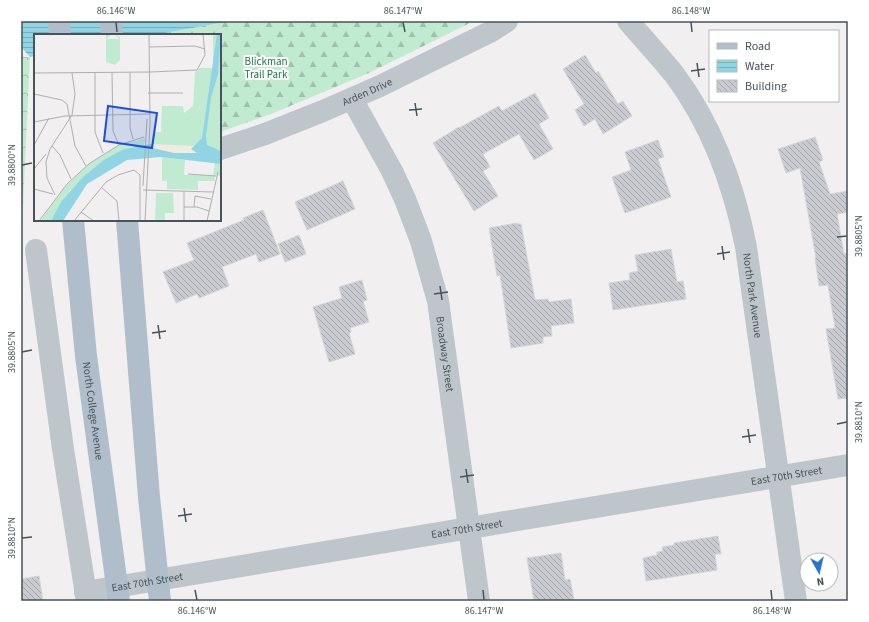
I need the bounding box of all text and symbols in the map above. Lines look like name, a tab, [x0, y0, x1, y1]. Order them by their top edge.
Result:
text: 86.146°W	[97, 4, 135, 18]
text: 86.147°W	[384, 4, 422, 18]
text: 86.148°W	[672, 4, 710, 18]
legend	[709, 30, 839, 102]
inset map	[34, 34, 221, 221]
text: Road	[745, 38, 771, 55]
park label: Blickman Trail Park	[244, 54, 288, 82]
text: Water	[745, 58, 775, 75]
street label: Arden Drive	[340, 74, 395, 110]
text: Building	[745, 78, 787, 95]
text: 39.8800°N	[5, 144, 19, 186]
text: 39.8805°N	[852, 215, 866, 257]
street label: North Park Avenue	[739, 252, 766, 339]
street label: Broadway Street	[432, 315, 457, 393]
text: 39.8805°N	[5, 331, 19, 373]
street label: North College Avenue	[79, 361, 107, 462]
text: 39.8810°N	[852, 401, 866, 443]
street label: East 70th Street	[750, 462, 824, 489]
street label: East 70th Street	[430, 516, 504, 542]
text: 39.8810°N	[5, 517, 19, 559]
north arrow	[799, 552, 839, 592]
street label: East 70th Street	[110, 569, 184, 595]
text: N	[816, 573, 825, 589]
text: 86.146°W	[178, 604, 216, 618]
text: 86.147°W	[465, 604, 503, 618]
text: 86.148°W	[753, 604, 791, 618]

